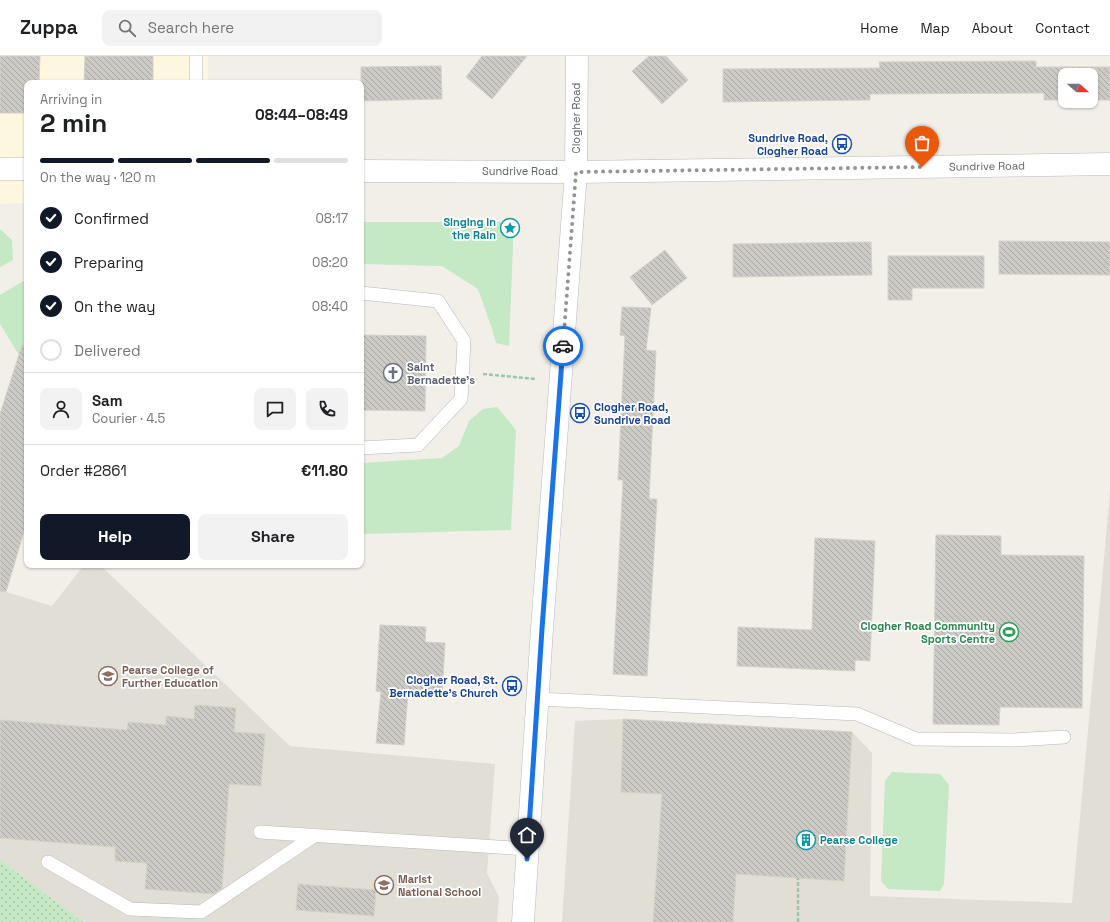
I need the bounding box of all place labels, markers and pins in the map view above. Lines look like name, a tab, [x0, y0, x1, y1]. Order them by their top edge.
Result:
pin	[905, 126, 939, 167]
place label: Sundrive Road, Clogher Road	[748, 131, 828, 158]
bus stop icon: Sundrive Road, Clogher Road	[831, 133, 853, 155]
place label: Singing in the Rain	[443, 215, 496, 242]
place icon: Singing in the Rain	[499, 217, 521, 239]
place label: Saint Bernadette's	[407, 360, 475, 387]
church icon: Saint Bernadette's	[382, 362, 404, 384]
place label: Clogher Road, Sundrive Road	[594, 400, 670, 427]
bus stop icon: Clogher Road, Sundrive Road	[569, 402, 591, 424]
place label: Clogher Road Community Sports Centre	[860, 619, 995, 646]
sports icon: Clogher Road Community Sports Centre	[998, 621, 1020, 643]
place label: Pearse College of Further Education	[122, 663, 218, 690]
school or university icon: Pearse College of Further Education	[97, 665, 119, 687]
place label: Clogher Road, St. Bernadette's Church	[389, 673, 498, 700]
bus stop icon: Clogher Road, St. Bernadette's Church	[501, 675, 523, 697]
pin	[510, 818, 544, 859]
building icon: Pearse College	[795, 829, 817, 851]
place label: Pearse College	[820, 833, 898, 847]
place label: Marist National School	[398, 872, 481, 899]
school or university icon: Marist National School	[373, 874, 395, 896]

